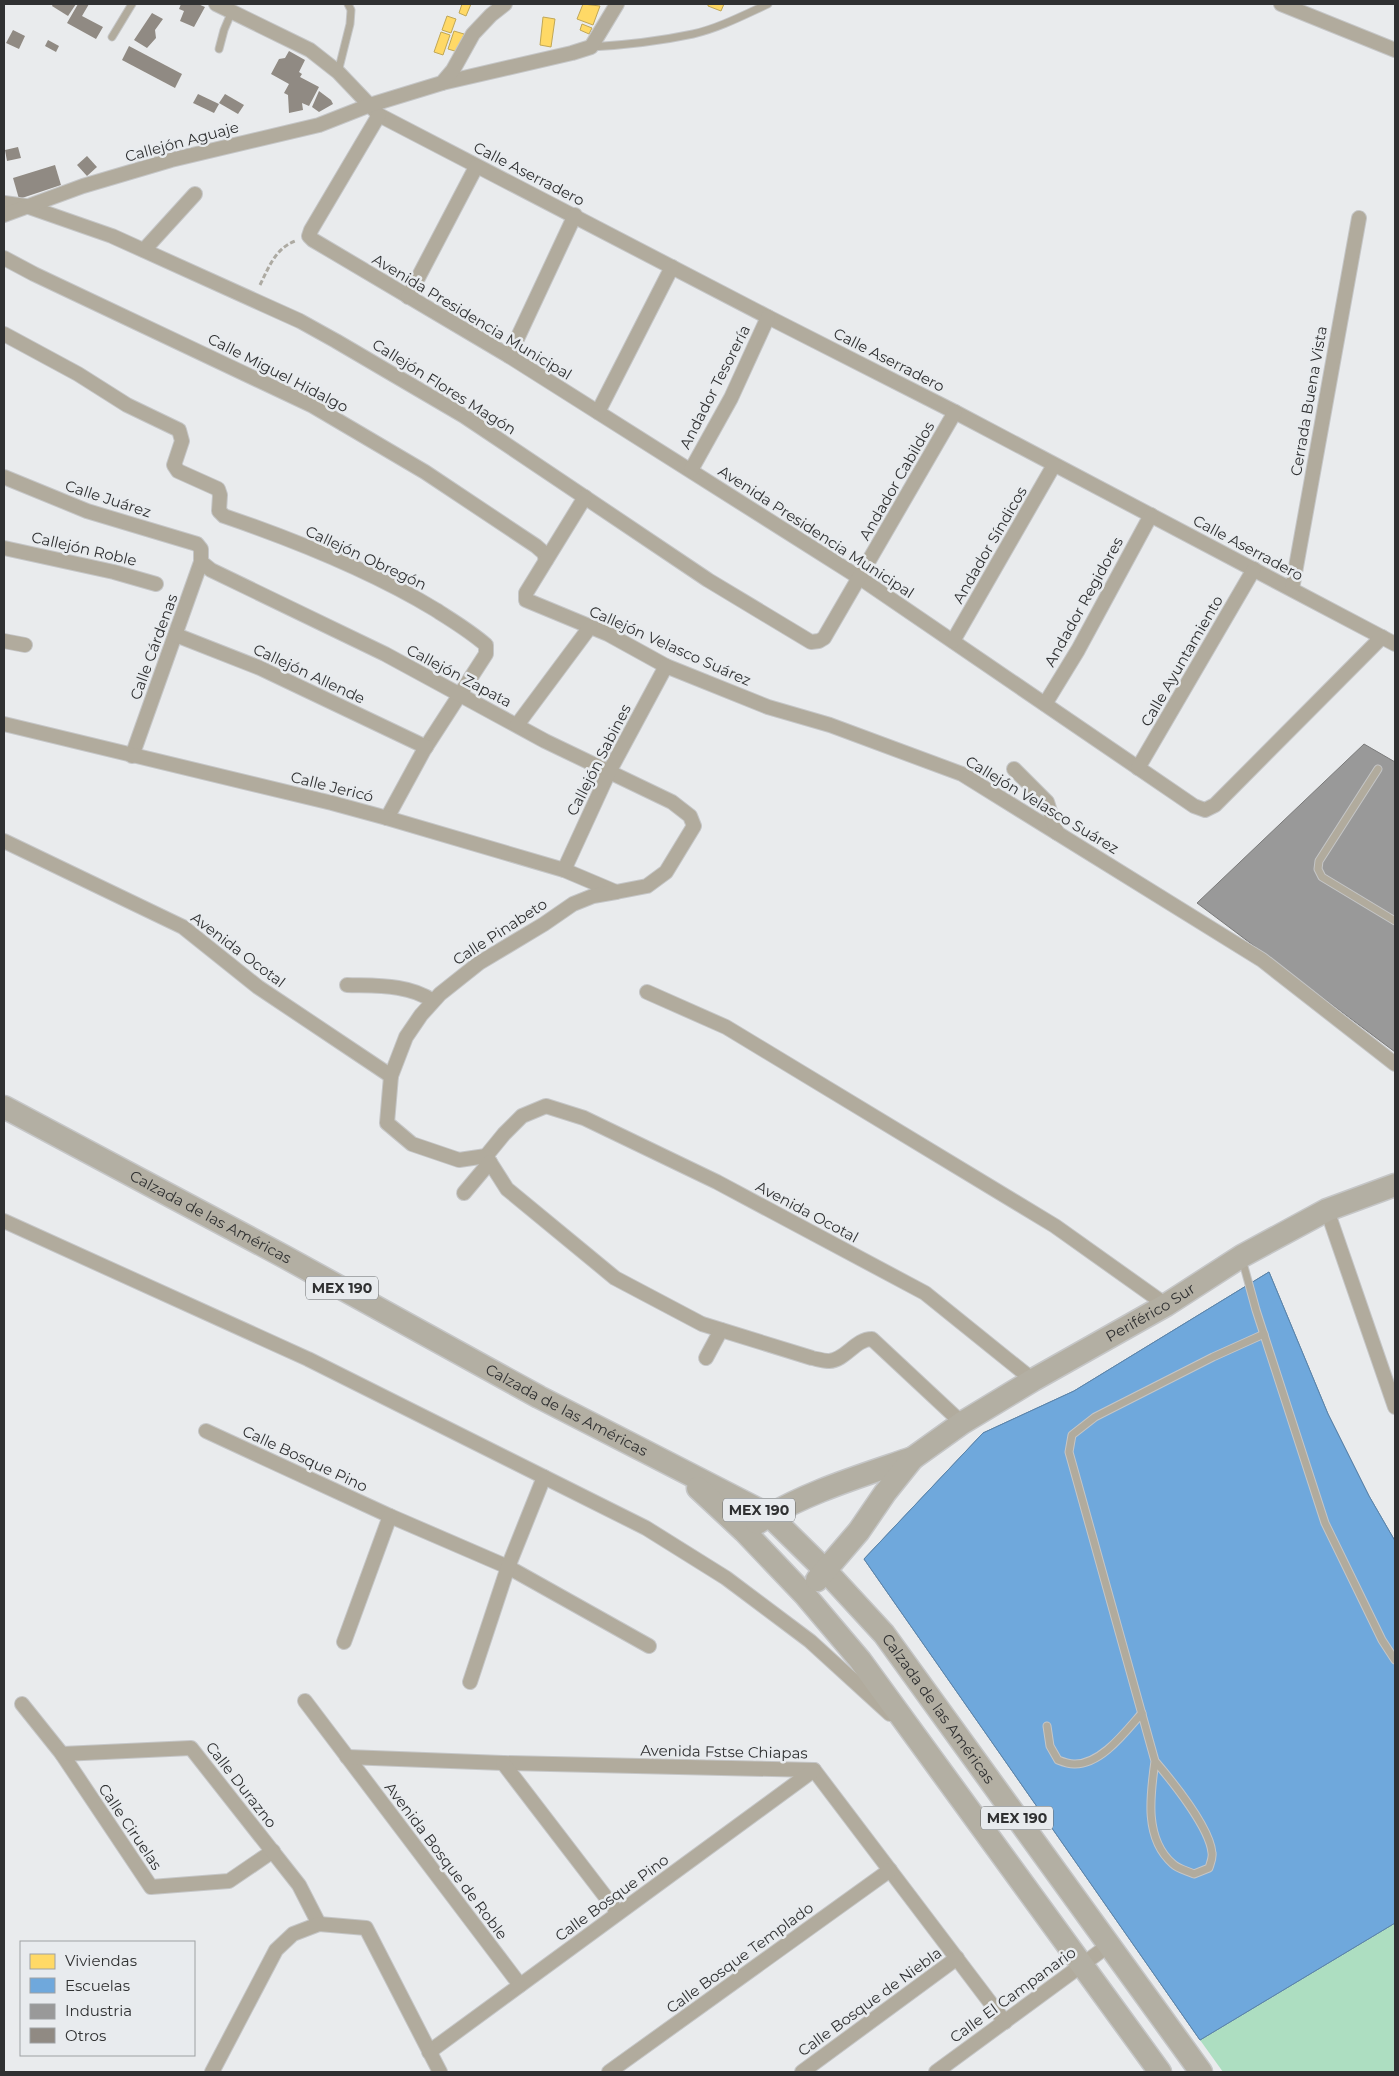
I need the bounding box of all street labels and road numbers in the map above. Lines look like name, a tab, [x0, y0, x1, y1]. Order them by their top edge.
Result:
street label: Callejón Aguaje	[123, 117, 241, 166]
street label: Calle Aserradero	[471, 137, 588, 210]
street label: Avenida Presidencia Municipal	[369, 249, 576, 384]
street label: Andador Tesorería	[675, 322, 754, 452]
street label: Calle Aserradero	[831, 323, 948, 396]
street label: Cerrada Buena Vista	[1286, 324, 1331, 477]
street label: Calle Miguel Hidalgo	[205, 329, 352, 416]
street label: Callejón Flores Magón	[369, 335, 520, 439]
street label: Andador Cabildos	[855, 418, 938, 544]
street label: Avenida Presidencia Municipal	[715, 461, 918, 602]
street label: Calle Juárez	[63, 476, 154, 521]
street label: Andador Síndicos	[948, 483, 1031, 607]
street label: Calle Aserradero	[1190, 511, 1307, 585]
street label: Callejón Obregón	[303, 521, 430, 594]
street label: Callejón Roble	[30, 527, 139, 570]
street label: Andador Regidores	[1040, 534, 1127, 670]
street label: Calle Cárdenas	[126, 591, 181, 702]
street label: Calle Ayuntamiento	[1136, 592, 1227, 730]
street label: Callejón Velasco Suárez	[586, 601, 754, 690]
street label: Callejón Allende	[250, 639, 368, 708]
street label: Callejón Zapata	[403, 640, 515, 711]
street label: Callejón Sabines	[562, 701, 635, 819]
street label: Callejón Velasco Suárez	[962, 751, 1123, 858]
street label: Calle Jericó	[289, 767, 375, 806]
street label: Calle Pinabeto	[449, 894, 550, 969]
street label: Avenida Ocotal	[187, 908, 289, 991]
street label: Calzada de las Américas	[127, 1166, 295, 1268]
street label: Avenida Ocotal	[753, 1177, 862, 1247]
road number: MEX 190	[306, 1276, 378, 1300]
street label: Periférico Sur	[1102, 1279, 1199, 1346]
street label: Calzada de las Américas	[482, 1359, 651, 1460]
street label: Calle Bosque Pino	[240, 1421, 371, 1496]
road number: MEX 190	[723, 1498, 795, 1522]
street label: Calzada de las Américas	[878, 1630, 999, 1787]
street label: Calle Durazno	[202, 1738, 281, 1832]
street label: Avenida Fstse Chiapas	[640, 1741, 808, 1762]
street label: Avenida Bosque de Roble	[381, 1778, 512, 1943]
street label: Calle Ciruelas	[94, 1780, 166, 1874]
road number: MEX 190	[981, 1806, 1053, 1830]
street label: Calle Bosque Pino	[551, 1850, 672, 1945]
street label: Calle Bosque Templado	[662, 1898, 817, 2017]
street label: Calle Bosque de Niebla	[794, 1943, 945, 2060]
street label: Calle El Campanario	[946, 1943, 1079, 2047]

